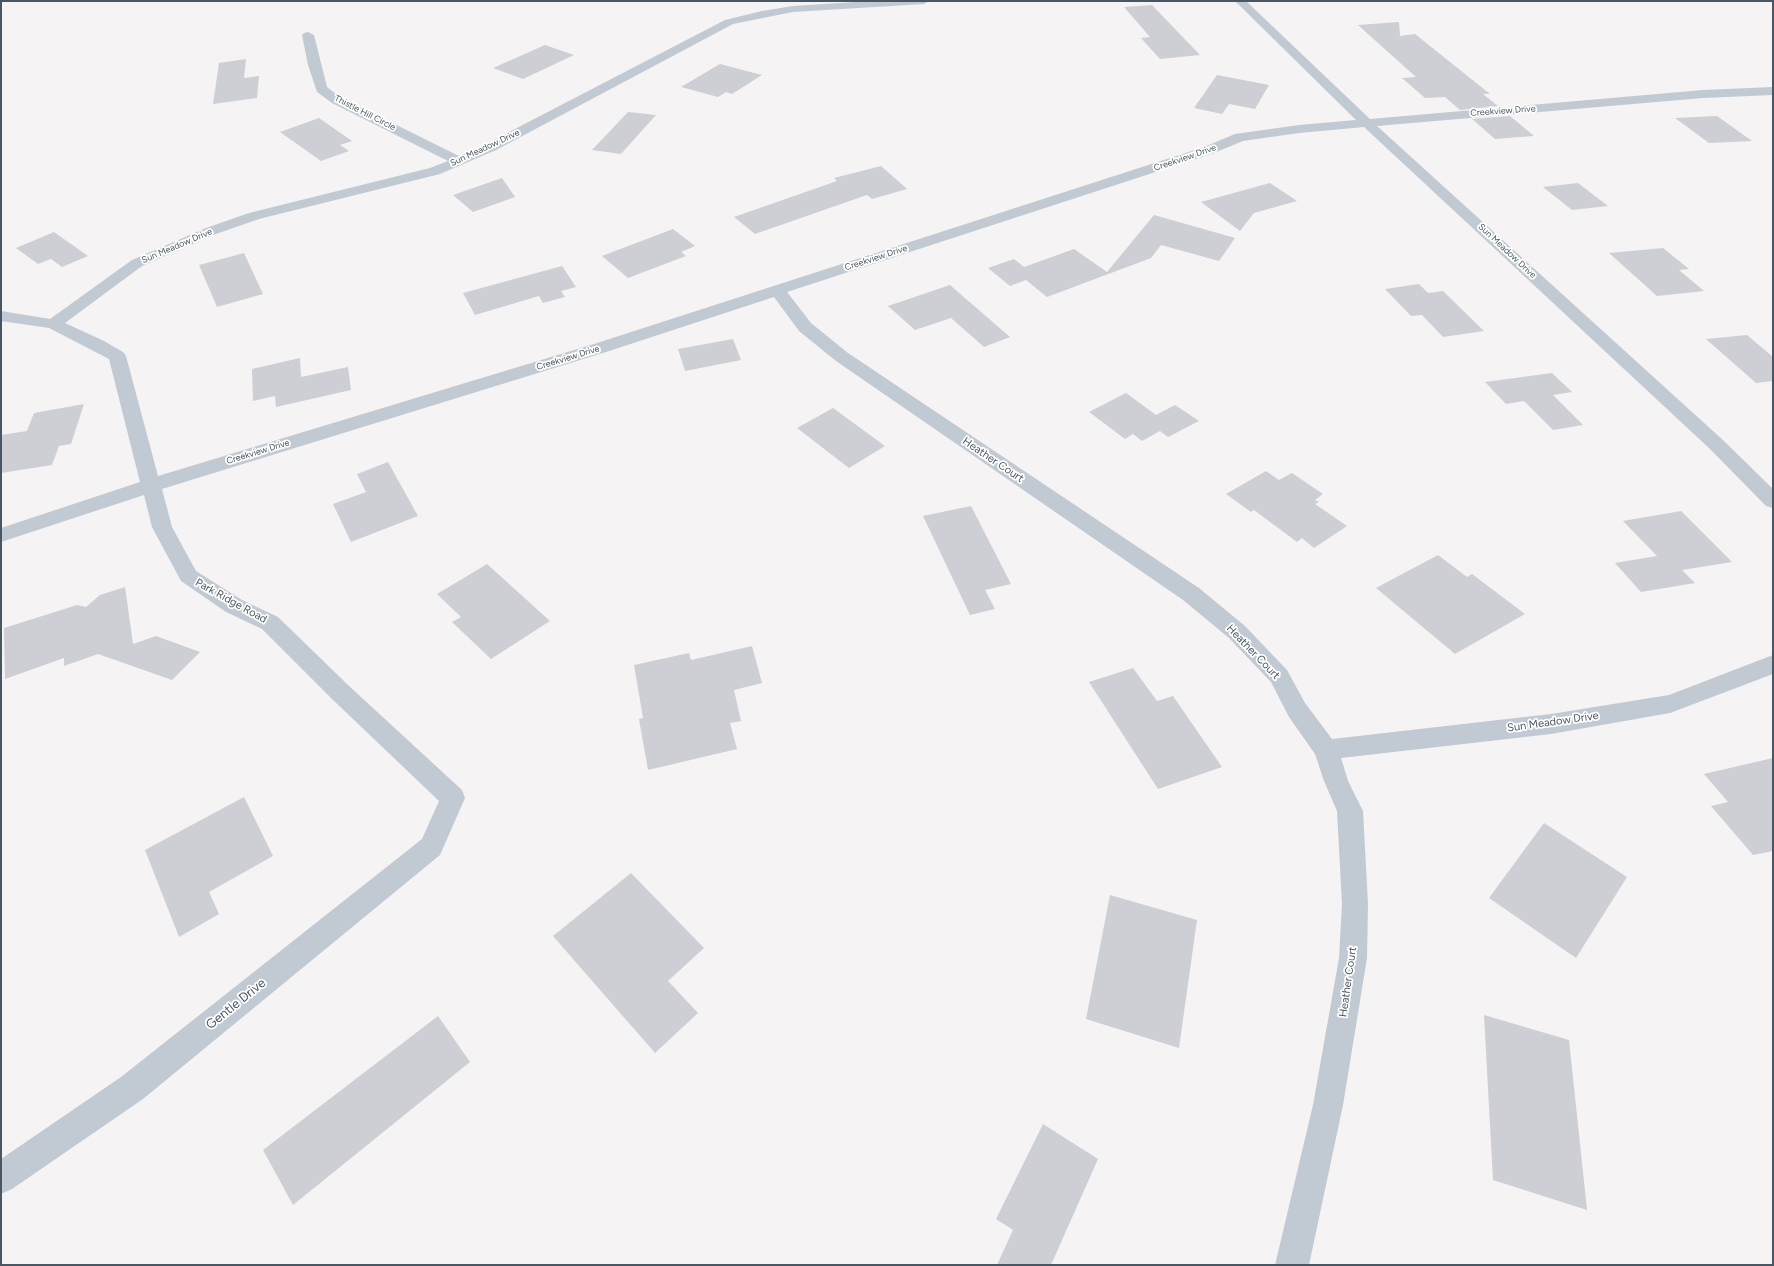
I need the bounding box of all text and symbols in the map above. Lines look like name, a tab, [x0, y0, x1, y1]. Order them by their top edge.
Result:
street label: Thistle Hill Circle	[333, 93, 397, 133]
street label: Creekview Drive	[1470, 103, 1536, 119]
street label: Sun Meadow Drive	[449, 127, 521, 169]
street label: Creekview Drive	[1152, 142, 1218, 174]
street label: Sun Meadow Drive	[1476, 221, 1538, 281]
street label: Sun Meadow Drive	[140, 226, 214, 266]
street label: Creekview Drive	[843, 243, 909, 273]
street label: Creekview Drive	[535, 343, 601, 373]
street label: Heather Court	[960, 435, 1026, 485]
street label: Creekview Drive	[225, 437, 291, 467]
street label: Park Ridge Road	[193, 576, 269, 626]
street label: Heather Court	[1224, 622, 1282, 682]
street label: Sun Meadow Drive	[1506, 709, 1600, 735]
street label: Heather Court	[1337, 946, 1359, 1018]
street label: Gentle Drive	[203, 975, 269, 1033]

